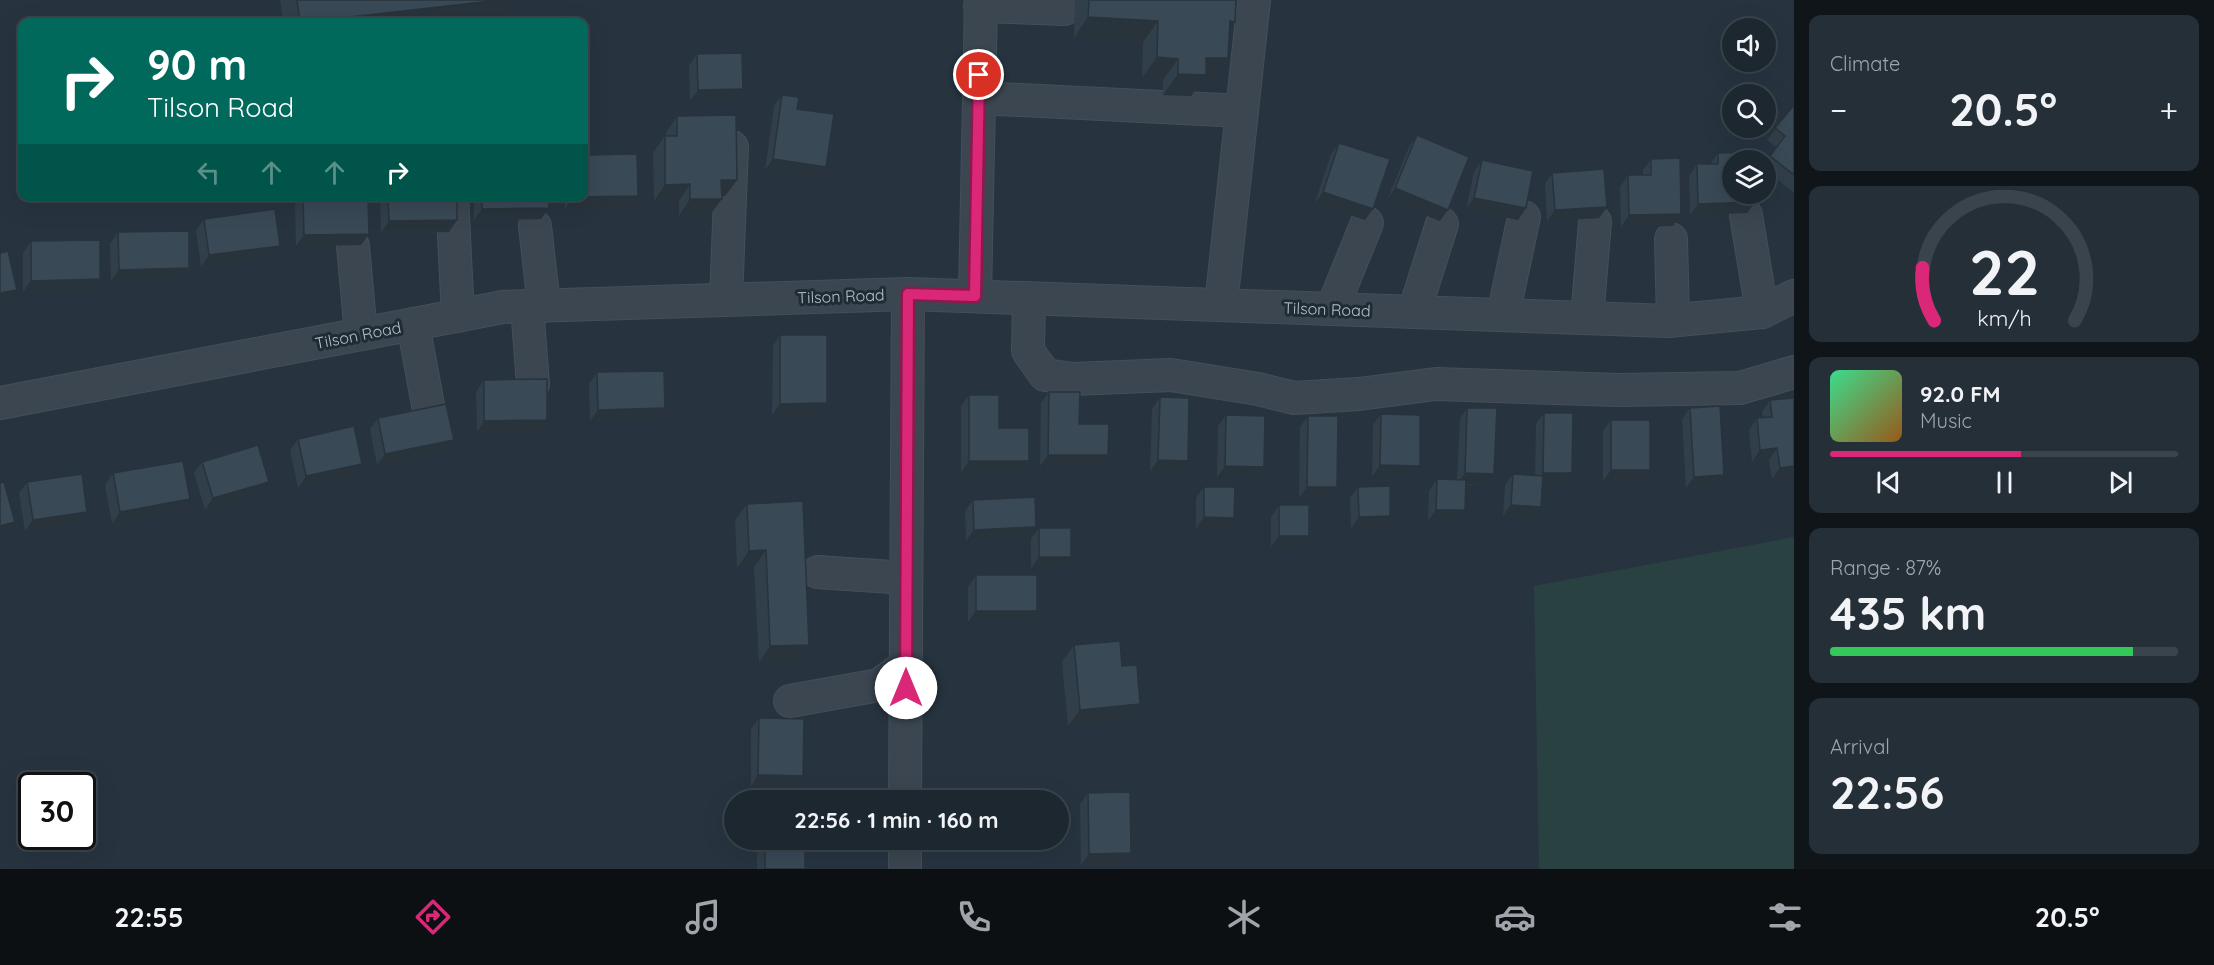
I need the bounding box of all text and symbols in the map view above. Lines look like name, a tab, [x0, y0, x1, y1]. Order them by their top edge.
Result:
map controls	[1722, 18, 1776, 204]
button: sound	[1722, 18, 1776, 72]
text: 90 m	[147, 38, 247, 91]
icon: right	[48, 42, 126, 120]
pin	[953, 49, 1004, 100]
text: Climate	[1830, 51, 1900, 76]
icon: arrive	[962, 58, 995, 91]
text: 20.5°	[1949, 81, 2057, 137]
button: search	[1722, 84, 1776, 138]
text: −	[1830, 89, 1847, 130]
text: +	[2159, 89, 2178, 130]
text: Tilson Road	[147, 90, 294, 124]
button: layers	[1722, 150, 1776, 204]
icon: left	[192, 156, 225, 189]
icon: ahead	[255, 156, 288, 189]
icon: ahead	[318, 156, 351, 189]
icon: right	[381, 156, 414, 189]
text: 22	[1968, 233, 2040, 311]
street label: Tilson Road	[797, 284, 885, 308]
street label: Tilson Road	[1283, 297, 1371, 321]
text: km/h	[1977, 305, 2031, 331]
street label: Tilson Road	[313, 317, 403, 353]
text: 92.0 FM	[1920, 380, 2001, 408]
text: Music	[1920, 408, 1972, 433]
icon: previous	[1872, 466, 1905, 499]
icon: pause	[1988, 466, 2021, 499]
icon: next	[2104, 466, 2137, 499]
text: Range · 87%	[1830, 555, 1941, 580]
text: 435 km	[1830, 585, 1986, 641]
position arrow	[874, 656, 938, 720]
text: Arrival	[1830, 734, 1890, 759]
text: 22:56	[1830, 764, 1944, 820]
speed limit sign: 30	[18, 772, 96, 850]
text: 22:56 · 1 min · 160 m	[794, 806, 999, 834]
icon: directions	[412, 896, 454, 938]
icon: music	[682, 896, 724, 938]
icon: phone	[953, 896, 995, 938]
icon: climate	[1223, 896, 1265, 938]
icon: car	[1494, 896, 1536, 938]
icon: filters	[1764, 896, 1806, 938]
text: 22:55	[114, 900, 183, 934]
text: 20.5°	[2035, 900, 2100, 934]

